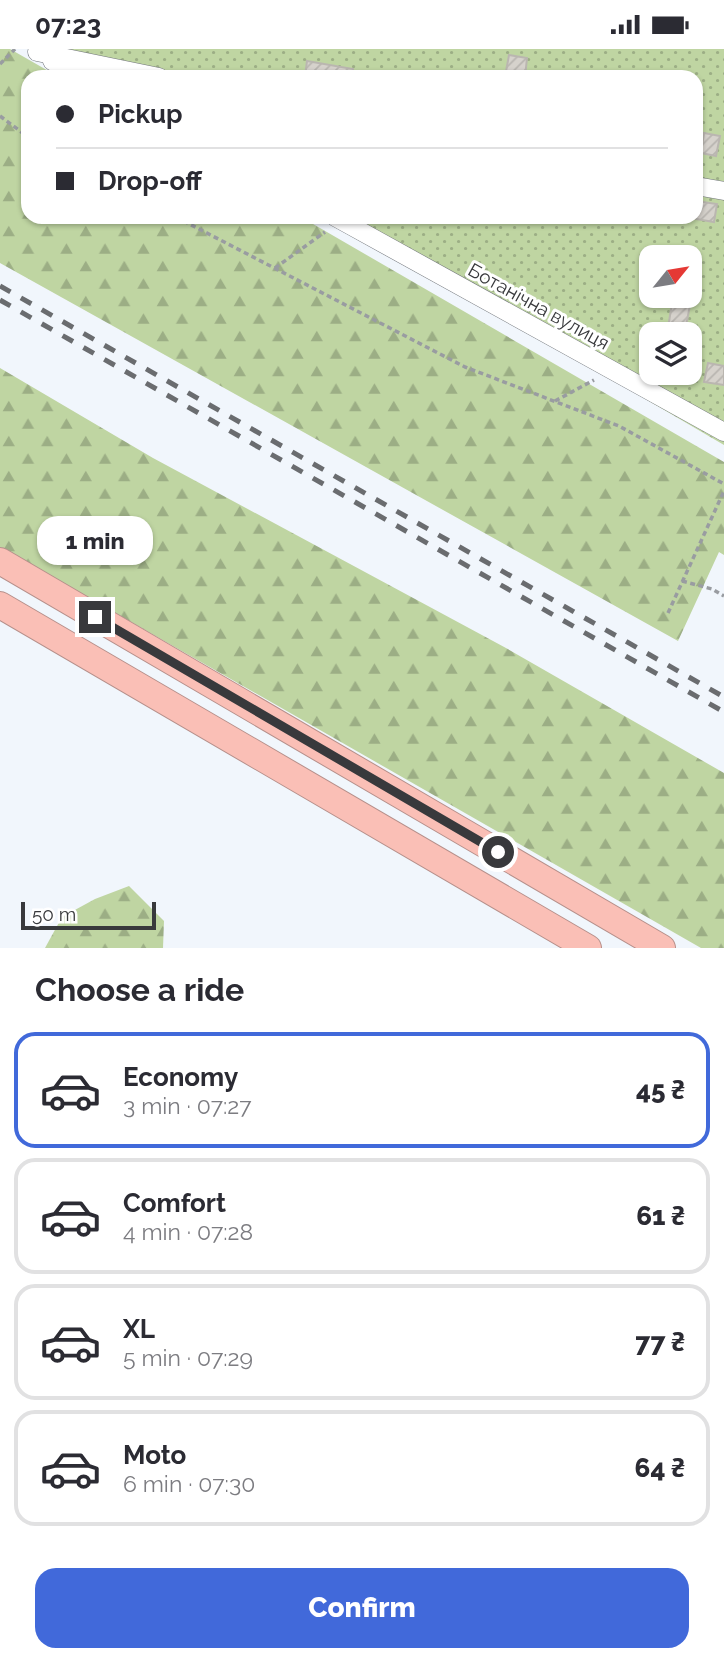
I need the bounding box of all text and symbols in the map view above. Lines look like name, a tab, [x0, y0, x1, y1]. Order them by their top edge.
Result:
text: 07:23	[35, 10, 101, 40]
text: Pickup	[98, 99, 183, 129]
text: Drop-off	[98, 166, 202, 196]
north arrow	[639, 245, 702, 308]
map controls	[639, 245, 702, 385]
street label: Ботанічна вулиця	[465, 258, 613, 354]
button: layers	[639, 322, 702, 385]
callout: 1 min	[37, 515, 153, 565]
text: 1 min	[65, 527, 125, 554]
route end	[79, 601, 111, 633]
route start	[482, 836, 514, 868]
scale bar	[21, 899, 156, 931]
text: 50 m	[32, 903, 76, 925]
text: Choose a ride	[35, 971, 244, 1008]
icon: car	[39, 1059, 102, 1122]
text: Economy	[123, 1062, 238, 1092]
text: 45 ₴	[636, 1075, 685, 1105]
text: 3 min · 07:27	[123, 1092, 252, 1119]
icon: car	[39, 1185, 102, 1248]
text: Comfort	[123, 1188, 226, 1218]
text: 61 ₴	[636, 1201, 685, 1231]
text: 4 min · 07:28	[123, 1218, 253, 1245]
icon: car	[39, 1311, 102, 1374]
text: XL	[123, 1314, 155, 1344]
text: 77 ₴	[635, 1327, 685, 1357]
text: 5 min · 07:29	[123, 1344, 253, 1371]
icon: car	[39, 1437, 102, 1500]
text: Moto	[123, 1440, 186, 1470]
text: 64 ₴	[635, 1453, 685, 1483]
text: 6 min · 07:30	[123, 1470, 255, 1497]
button: Confirm	[35, 1568, 689, 1648]

